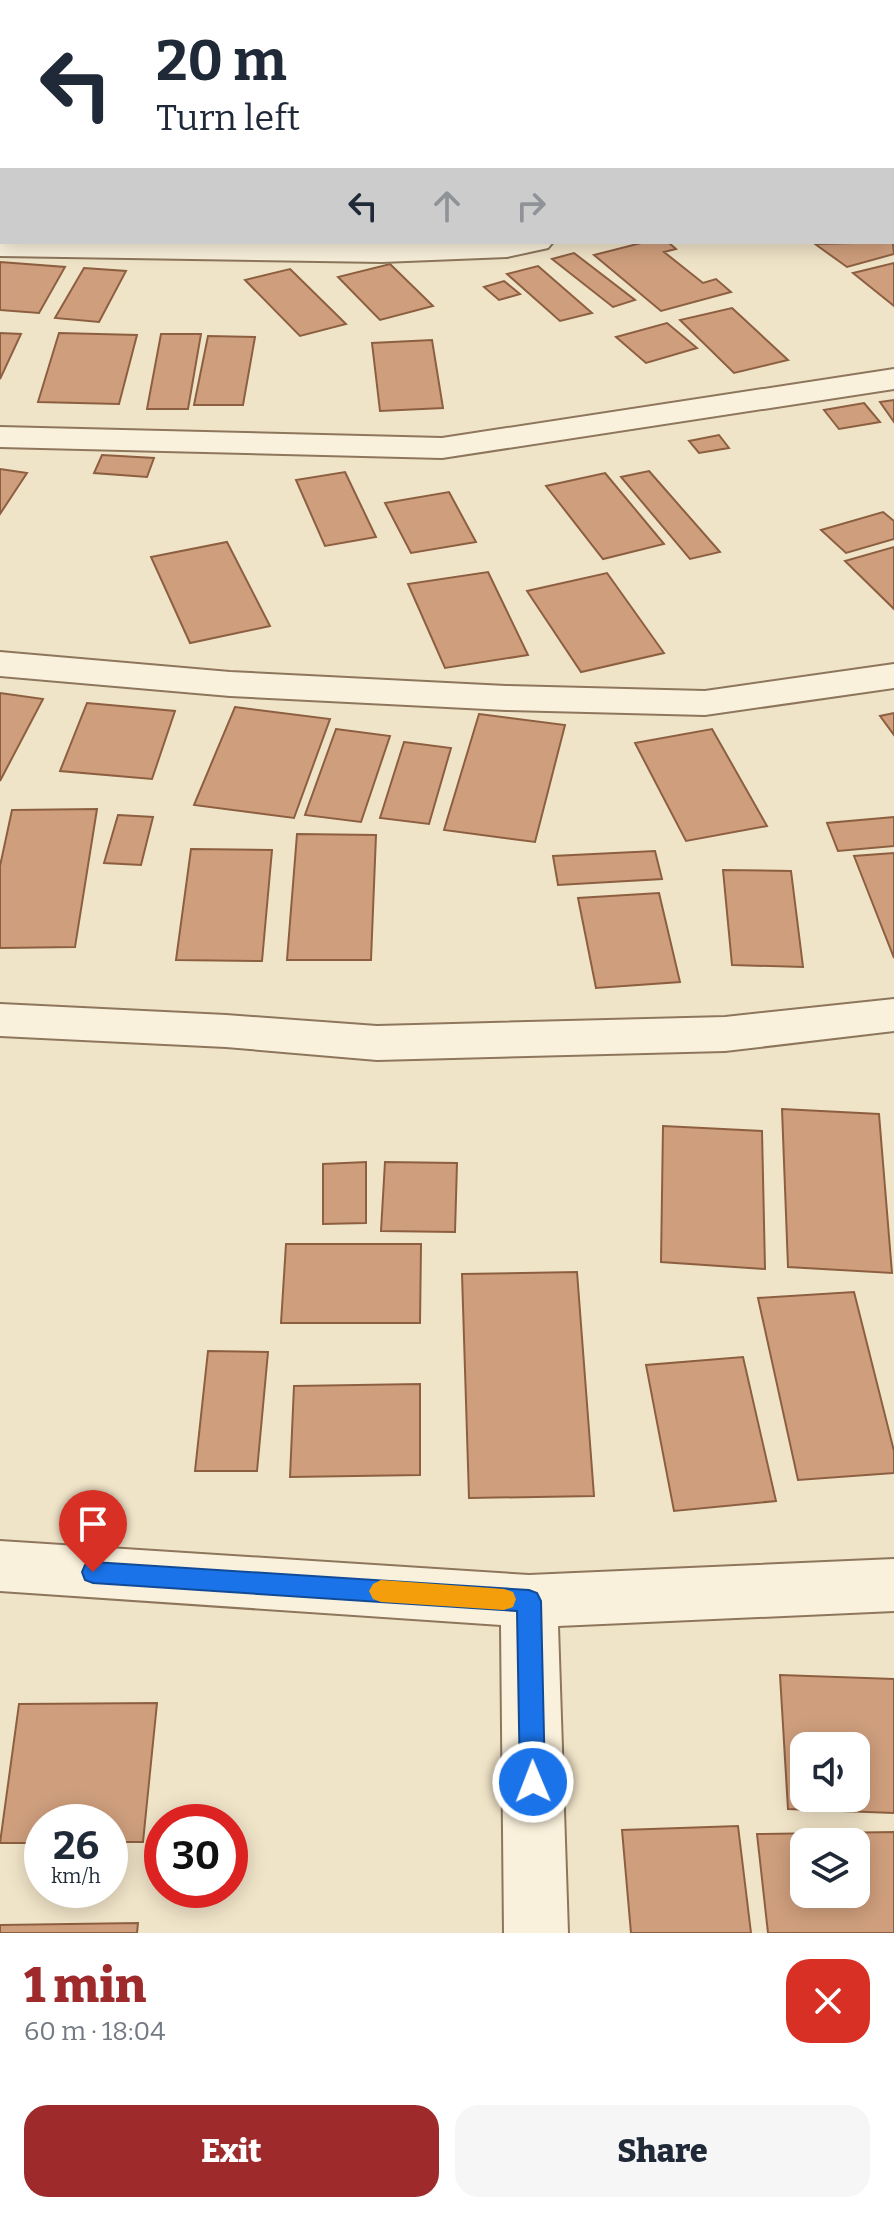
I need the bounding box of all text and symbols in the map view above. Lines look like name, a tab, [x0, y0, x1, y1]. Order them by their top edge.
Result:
text: 20 m	[156, 28, 287, 95]
icon: left	[24, 32, 128, 136]
text: Turn left	[156, 96, 300, 140]
icon: left	[341, 184, 385, 228]
icon: ahead	[425, 184, 469, 228]
icon: right	[509, 184, 553, 228]
pin	[59, 1490, 127, 1572]
icon: arrive	[71, 1502, 115, 1546]
map controls	[790, 1732, 870, 1908]
button: sound	[790, 1732, 870, 1812]
position arrow	[491, 1740, 575, 1824]
speed limit sign: 30	[144, 1804, 248, 1908]
text: 26	[53, 1822, 99, 1870]
button: layers	[790, 1828, 870, 1908]
text: km/h	[51, 1864, 101, 1888]
text: 1 min	[24, 1957, 146, 2015]
button: close	[786, 1959, 870, 2043]
text: 60 m · 18:04	[24, 2016, 165, 2047]
button: Exit	[24, 2105, 439, 2197]
button: Share	[455, 2105, 870, 2197]

